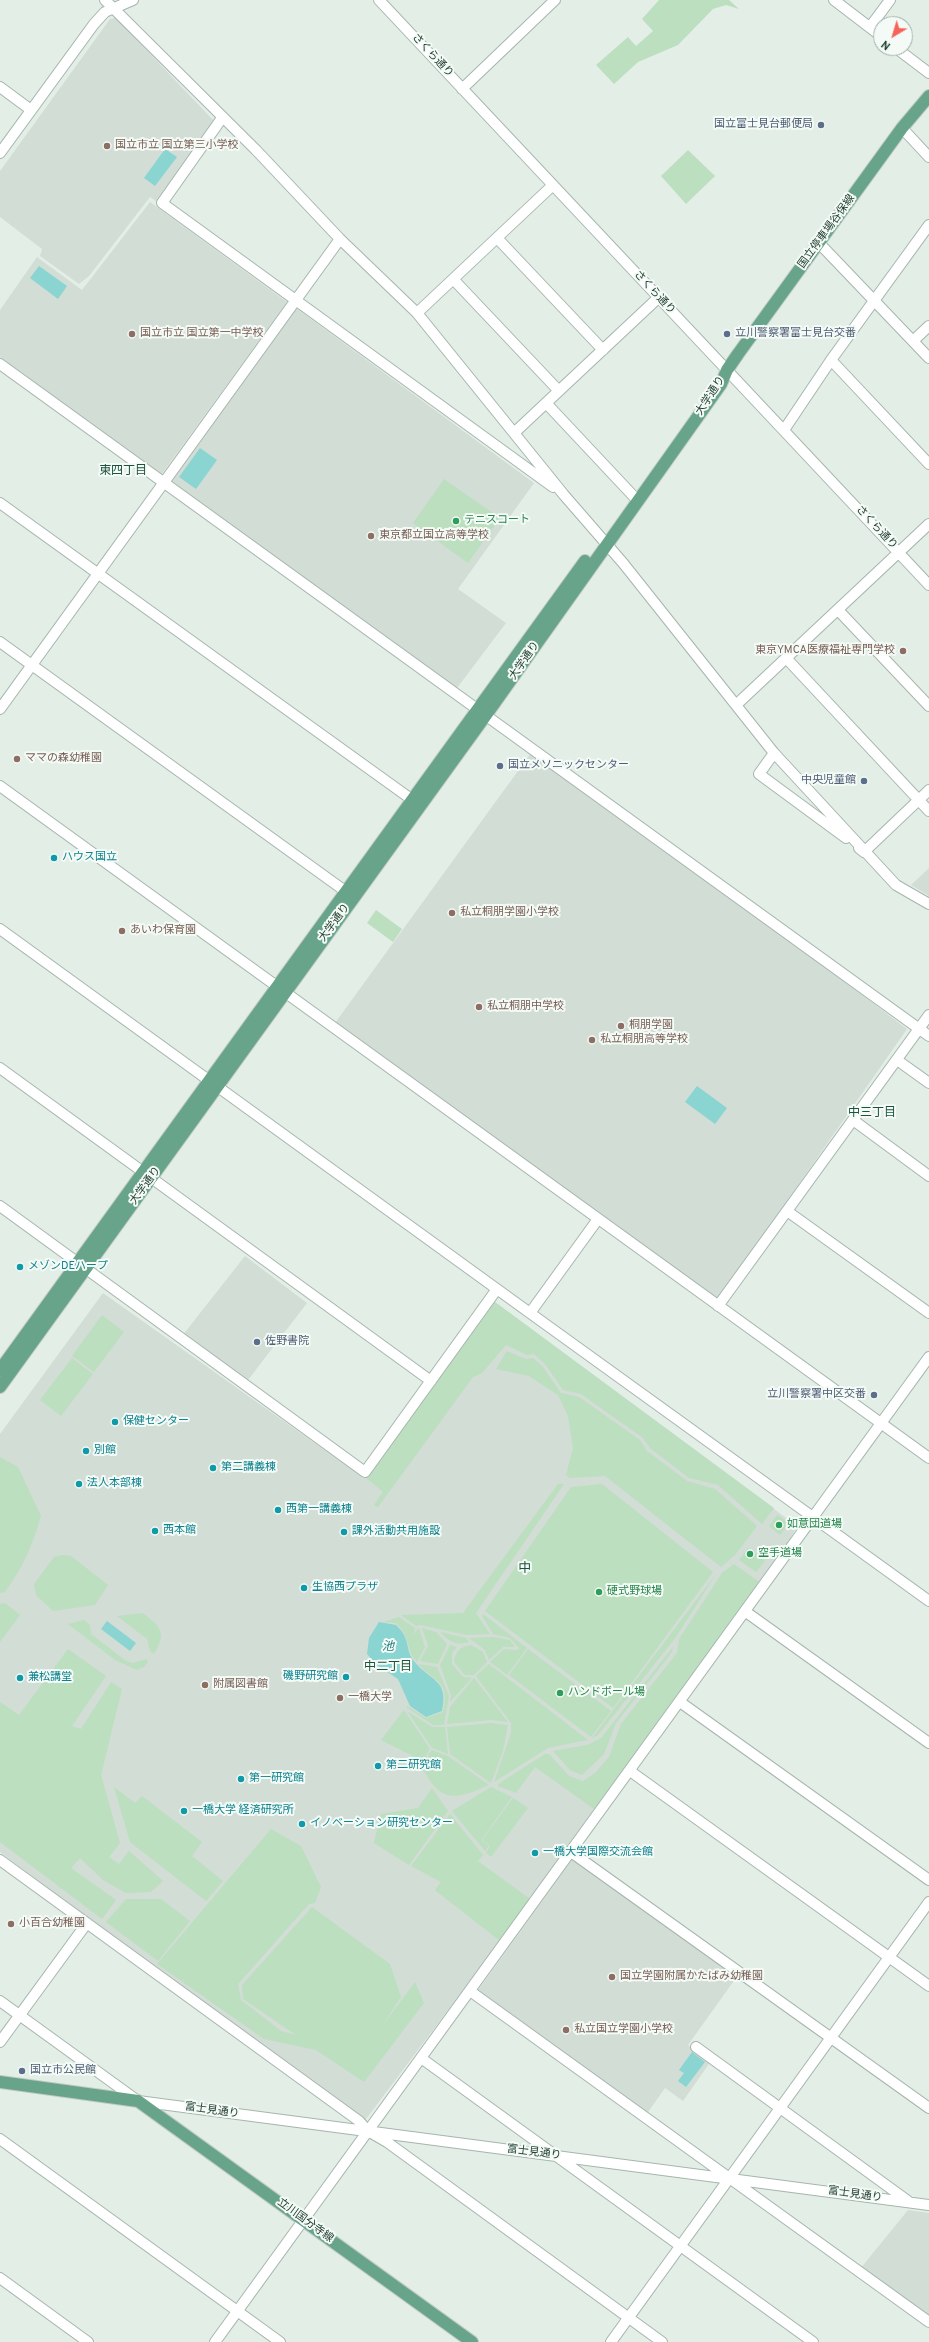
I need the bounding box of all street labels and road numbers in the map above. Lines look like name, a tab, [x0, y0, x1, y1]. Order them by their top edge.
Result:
street label: さくら通り	[408, 31, 456, 81]
street label: 国立停車場谷保線	[796, 193, 858, 271]
street label: さくら通り	[630, 268, 678, 318]
street label: 大学通り	[693, 374, 729, 418]
street label: さくら通り	[852, 503, 900, 553]
street label: 大学通り	[507, 639, 543, 683]
street label: 大学通り	[317, 901, 353, 945]
street label: 大学通り	[128, 1164, 164, 1208]
street label: 富士見通り	[184, 2101, 240, 2121]
street label: 富士見通り	[506, 2143, 562, 2163]
street label: 富士見通り	[827, 2185, 883, 2205]
street label: 立川国分寺線	[274, 2196, 336, 2246]

